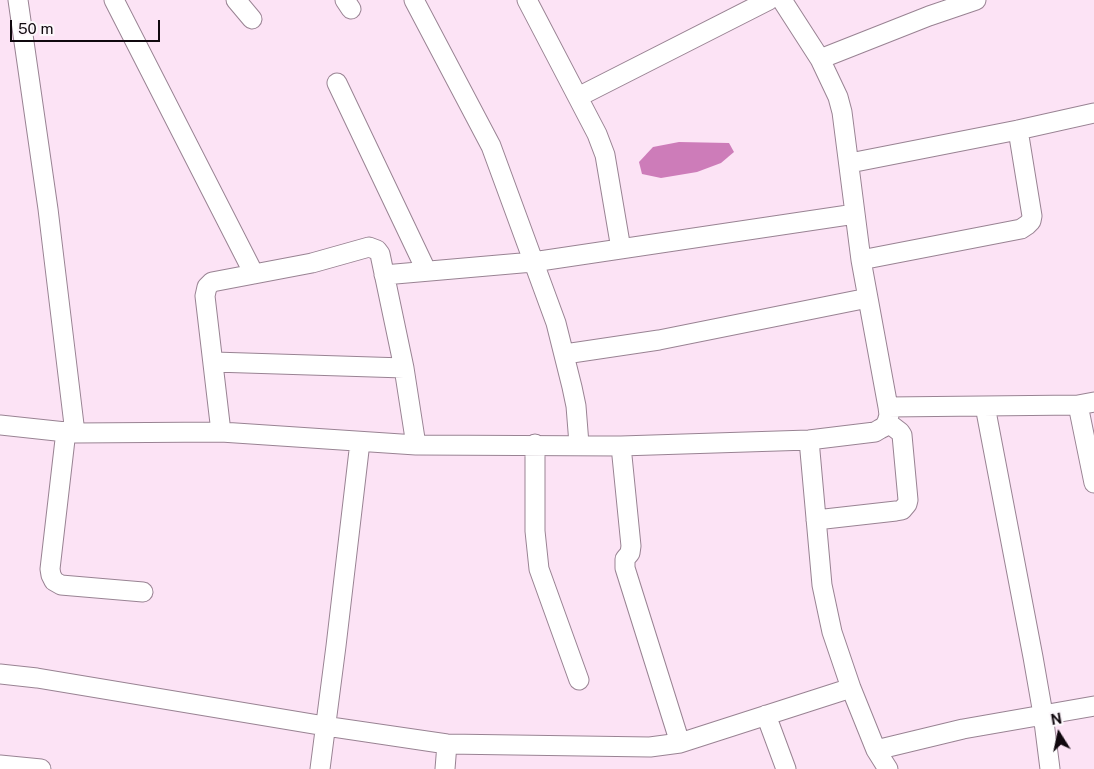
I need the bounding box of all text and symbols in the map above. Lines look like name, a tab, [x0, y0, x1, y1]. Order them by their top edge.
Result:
scale bar	[12, 10, 162, 42]
text: 50 m	[18, 20, 53, 37]
north arrow	[1034, 709, 1084, 759]
text: N	[1050, 710, 1063, 728]

